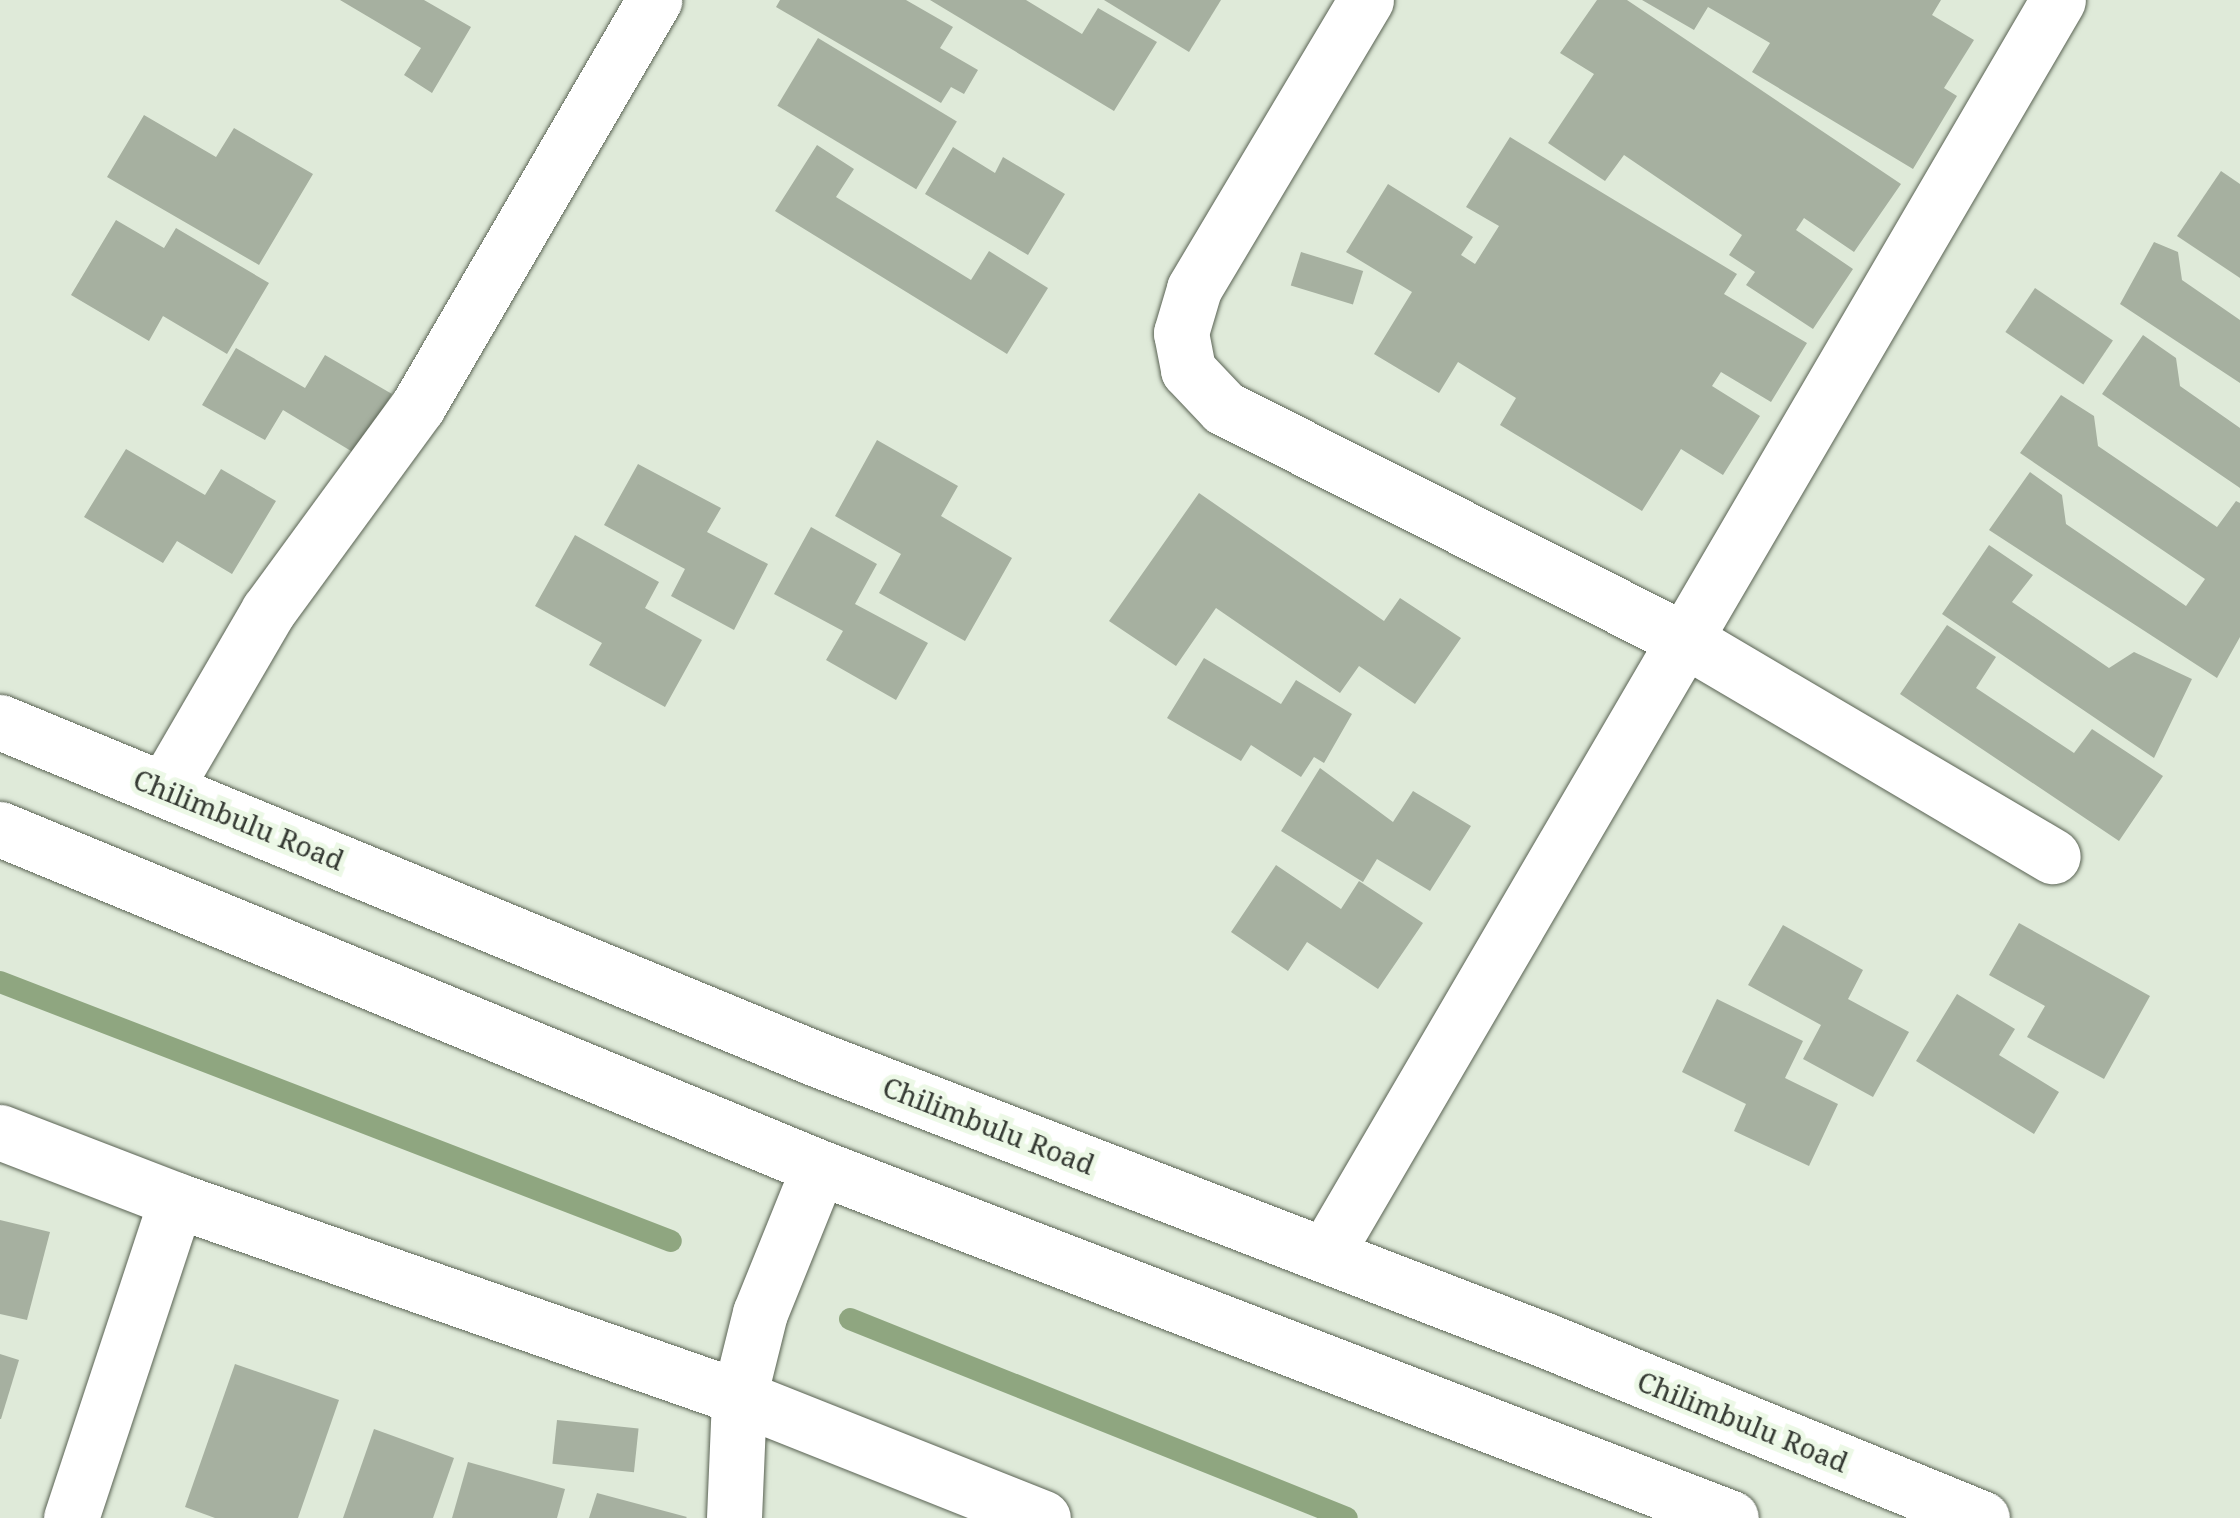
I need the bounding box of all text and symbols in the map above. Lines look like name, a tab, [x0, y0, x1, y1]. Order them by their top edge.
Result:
street label: Chilimbulu Road	[129, 761, 349, 877]
street label: Chilimbulu Road	[878, 1069, 1100, 1181]
street label: Chilimbulu Road	[1633, 1363, 1853, 1479]

